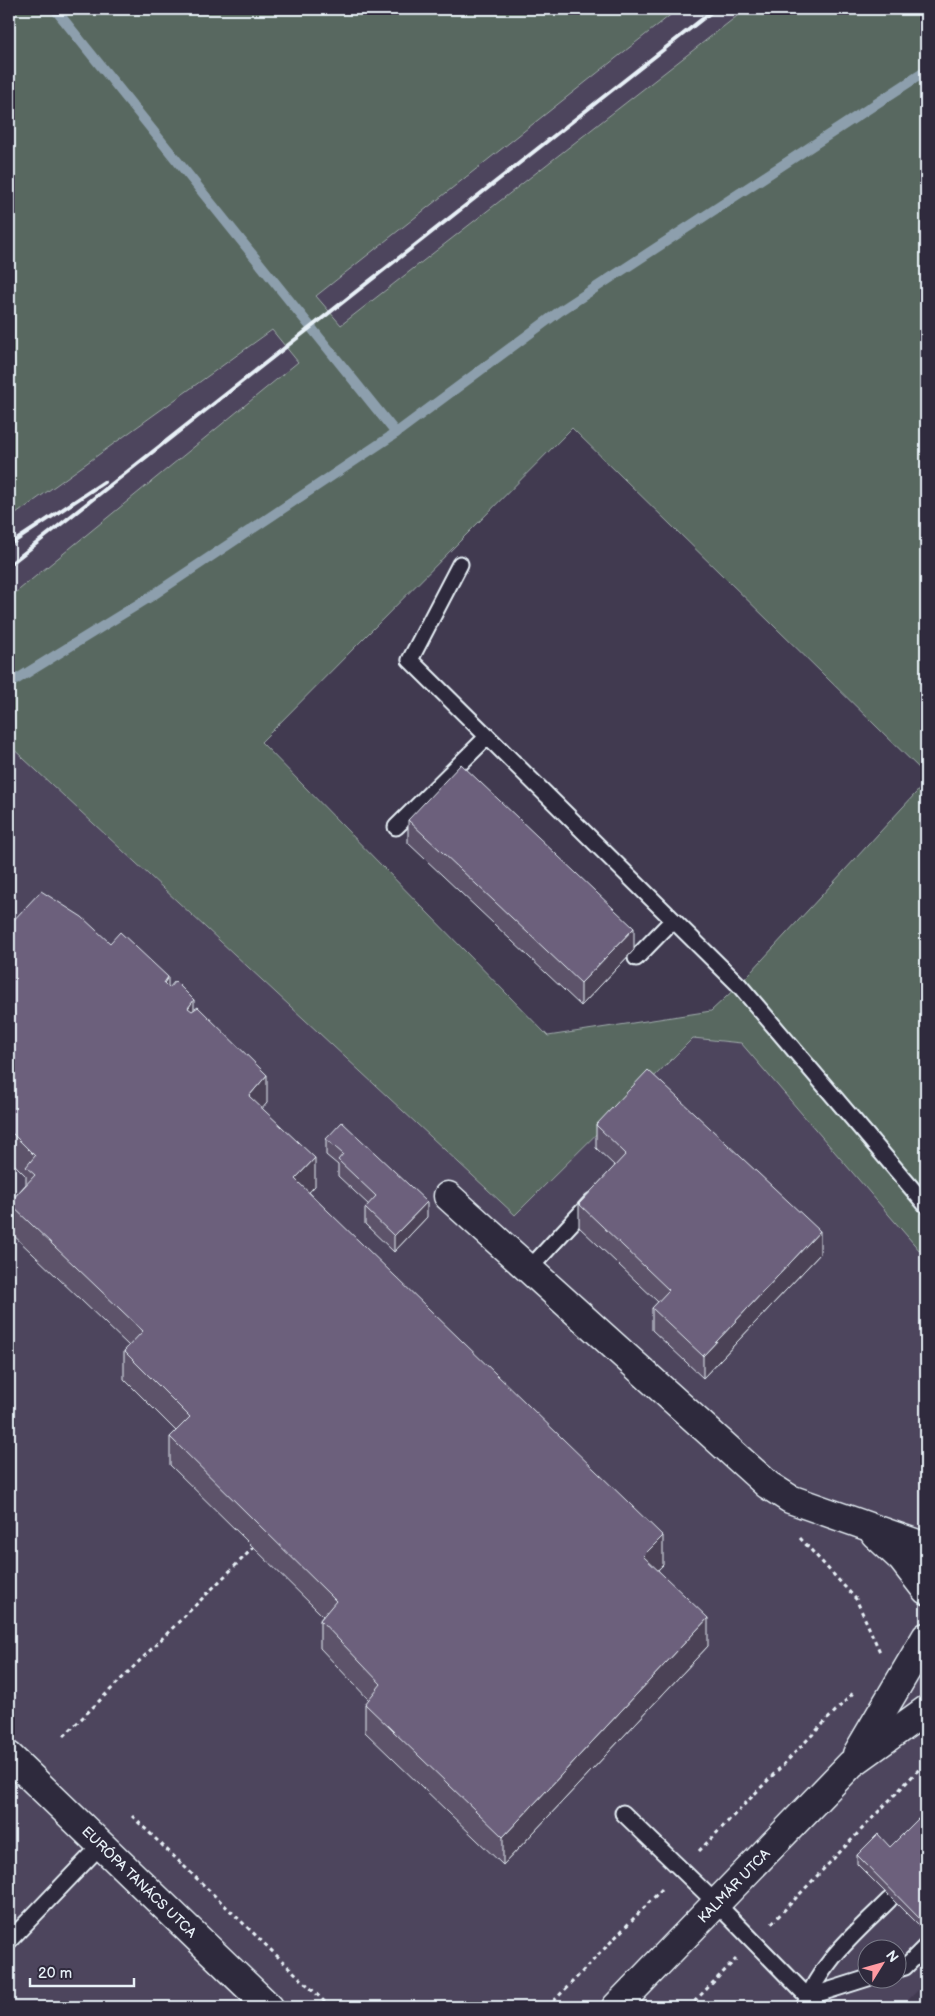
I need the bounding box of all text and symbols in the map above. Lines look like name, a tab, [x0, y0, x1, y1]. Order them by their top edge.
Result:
street label: EURÓPA TANÁCS UTCA	[78, 1822, 201, 1942]
street label: KALMÁR UTCA	[694, 1844, 774, 1927]
north arrow	[858, 1938, 908, 1988]
text: N	[882, 1947, 902, 1966]
scale bar	[30, 1956, 134, 1988]
text: 20 m	[38, 1964, 72, 1983]

